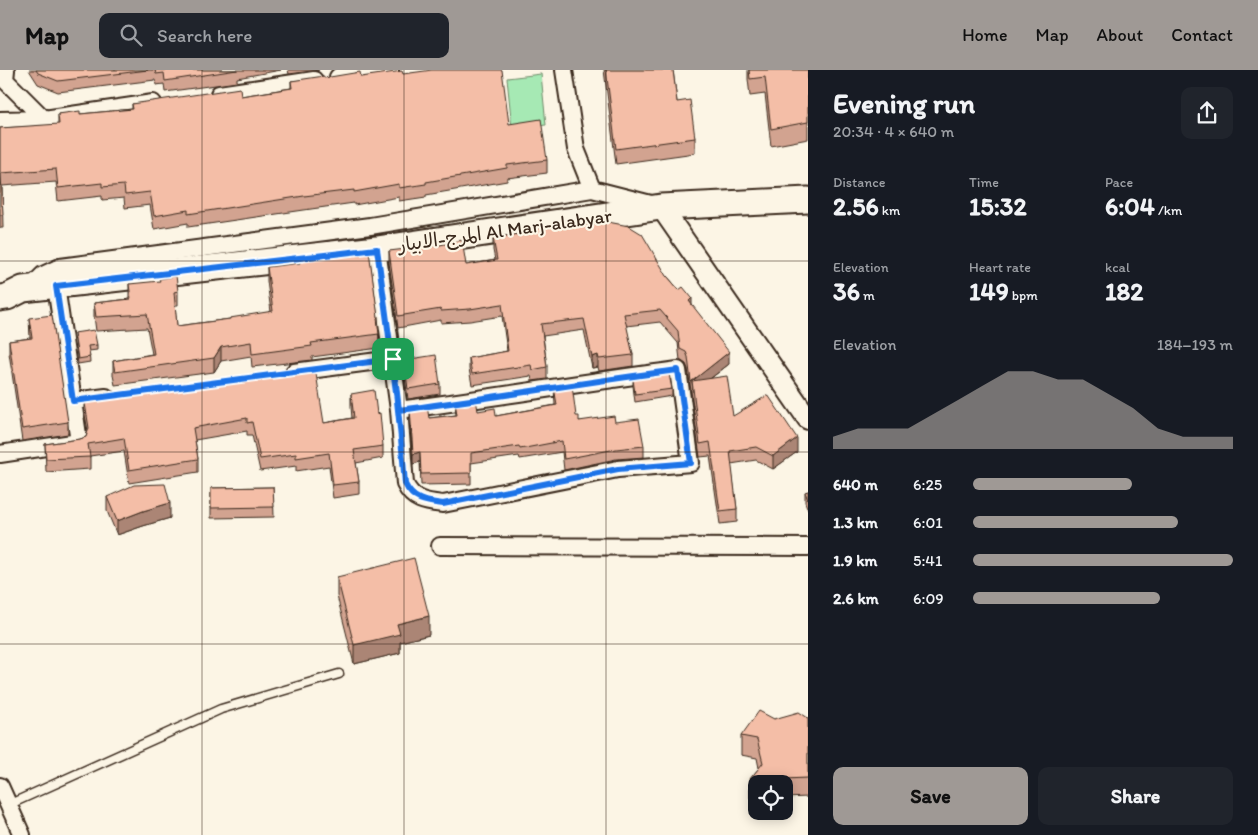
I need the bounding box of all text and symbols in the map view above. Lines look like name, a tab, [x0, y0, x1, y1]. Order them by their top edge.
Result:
search box	[99, 13, 449, 58]
text: Map	[25, 21, 69, 50]
icon: search	[117, 21, 145, 49]
text: Search here	[157, 24, 252, 47]
text: Home	[962, 24, 1008, 46]
text: Map	[1036, 24, 1069, 46]
text: About	[1097, 24, 1143, 46]
text: Contact	[1171, 24, 1233, 46]
text: Evening run	[833, 86, 975, 120]
button: share	[1181, 87, 1233, 139]
text: 20:34 · 4 × 640 m	[833, 122, 954, 141]
text: Distance	[833, 174, 885, 191]
text: Time	[969, 174, 999, 191]
text: Pace	[1105, 174, 1133, 191]
text: 2.56	[833, 191, 879, 221]
text: 15:32	[969, 191, 1027, 221]
text: 6:04	[1105, 191, 1155, 221]
text: km	[879, 202, 900, 219]
text: /km	[1155, 202, 1182, 219]
street label: المرج-الابيار Al Marj-alabyar	[395, 204, 614, 258]
text: Elevation	[833, 259, 889, 276]
text: Heart rate	[969, 259, 1031, 276]
text: kcal	[1105, 259, 1130, 276]
text: 36	[833, 276, 860, 306]
text: 149	[969, 276, 1009, 306]
text: 182	[1105, 276, 1143, 306]
text: m	[860, 287, 875, 304]
text: bpm	[1009, 287, 1038, 304]
text: Elevation	[833, 335, 897, 354]
text: 184–193 m	[1157, 335, 1233, 354]
pin	[372, 338, 414, 380]
icon: arrive	[379, 345, 407, 373]
text: 640 m	[833, 475, 878, 494]
text: 6:25	[913, 475, 942, 494]
text: 1.3 km	[833, 513, 878, 532]
text: 6:01	[913, 513, 943, 532]
text: 1.9 km	[833, 551, 877, 570]
text: 5:41	[913, 551, 942, 570]
text: 2.6 km	[833, 589, 879, 608]
text: 6:09	[913, 589, 944, 608]
button: Save	[833, 767, 1028, 825]
button: Share	[1038, 767, 1233, 825]
map controls	[748, 775, 793, 820]
button: locate	[748, 775, 793, 820]

